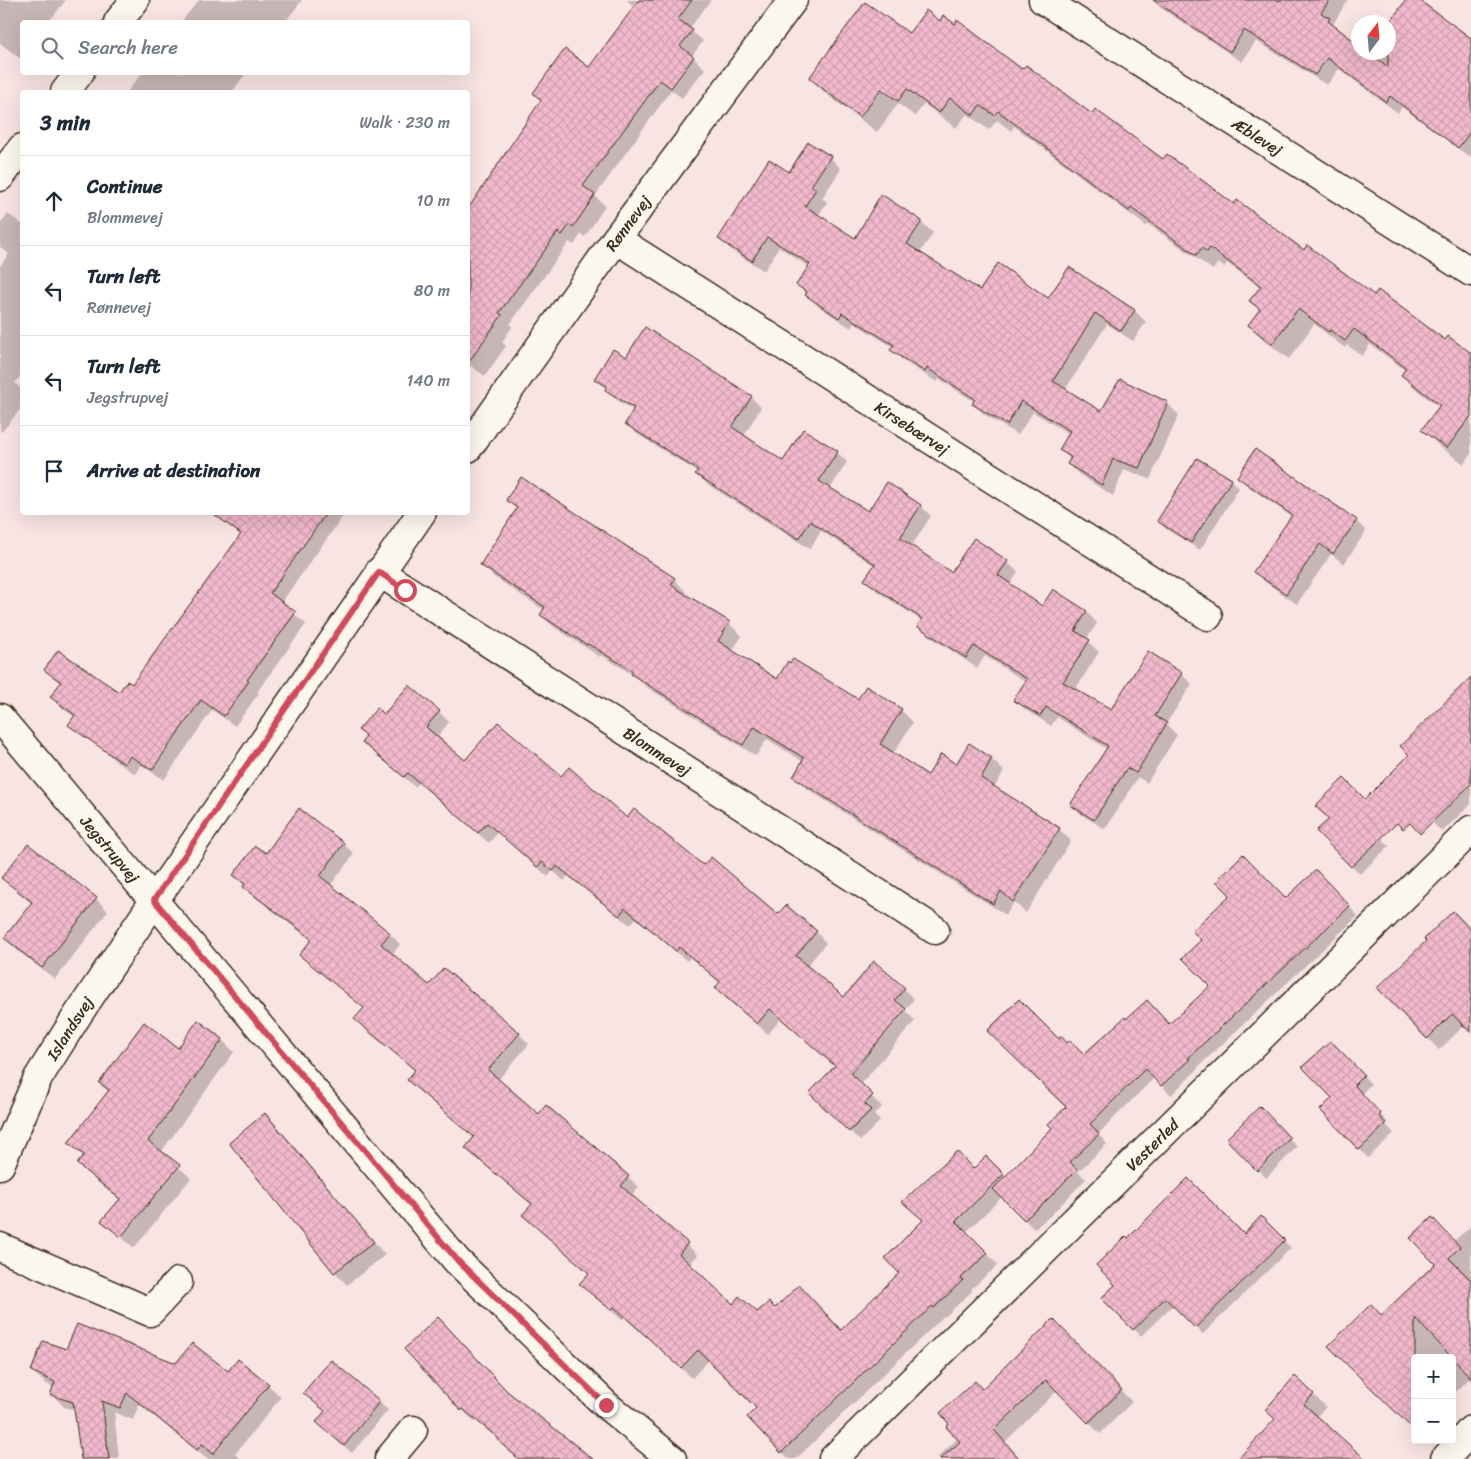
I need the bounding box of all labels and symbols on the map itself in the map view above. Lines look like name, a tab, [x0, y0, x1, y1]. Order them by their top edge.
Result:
north arrow	[1351, 15, 1396, 60]
street label: Æblevej	[1225, 109, 1289, 164]
street label: Rønnevej	[598, 188, 659, 258]
street label: Kirsebærvej	[868, 393, 956, 464]
route start	[394, 579, 417, 602]
street label: Blommevej	[617, 719, 698, 785]
street label: Jegstrupvej	[72, 808, 148, 890]
street label: Islandsvej	[38, 990, 102, 1067]
street label: Vesterled	[1119, 1110, 1187, 1178]
route end	[595, 1394, 618, 1417]

